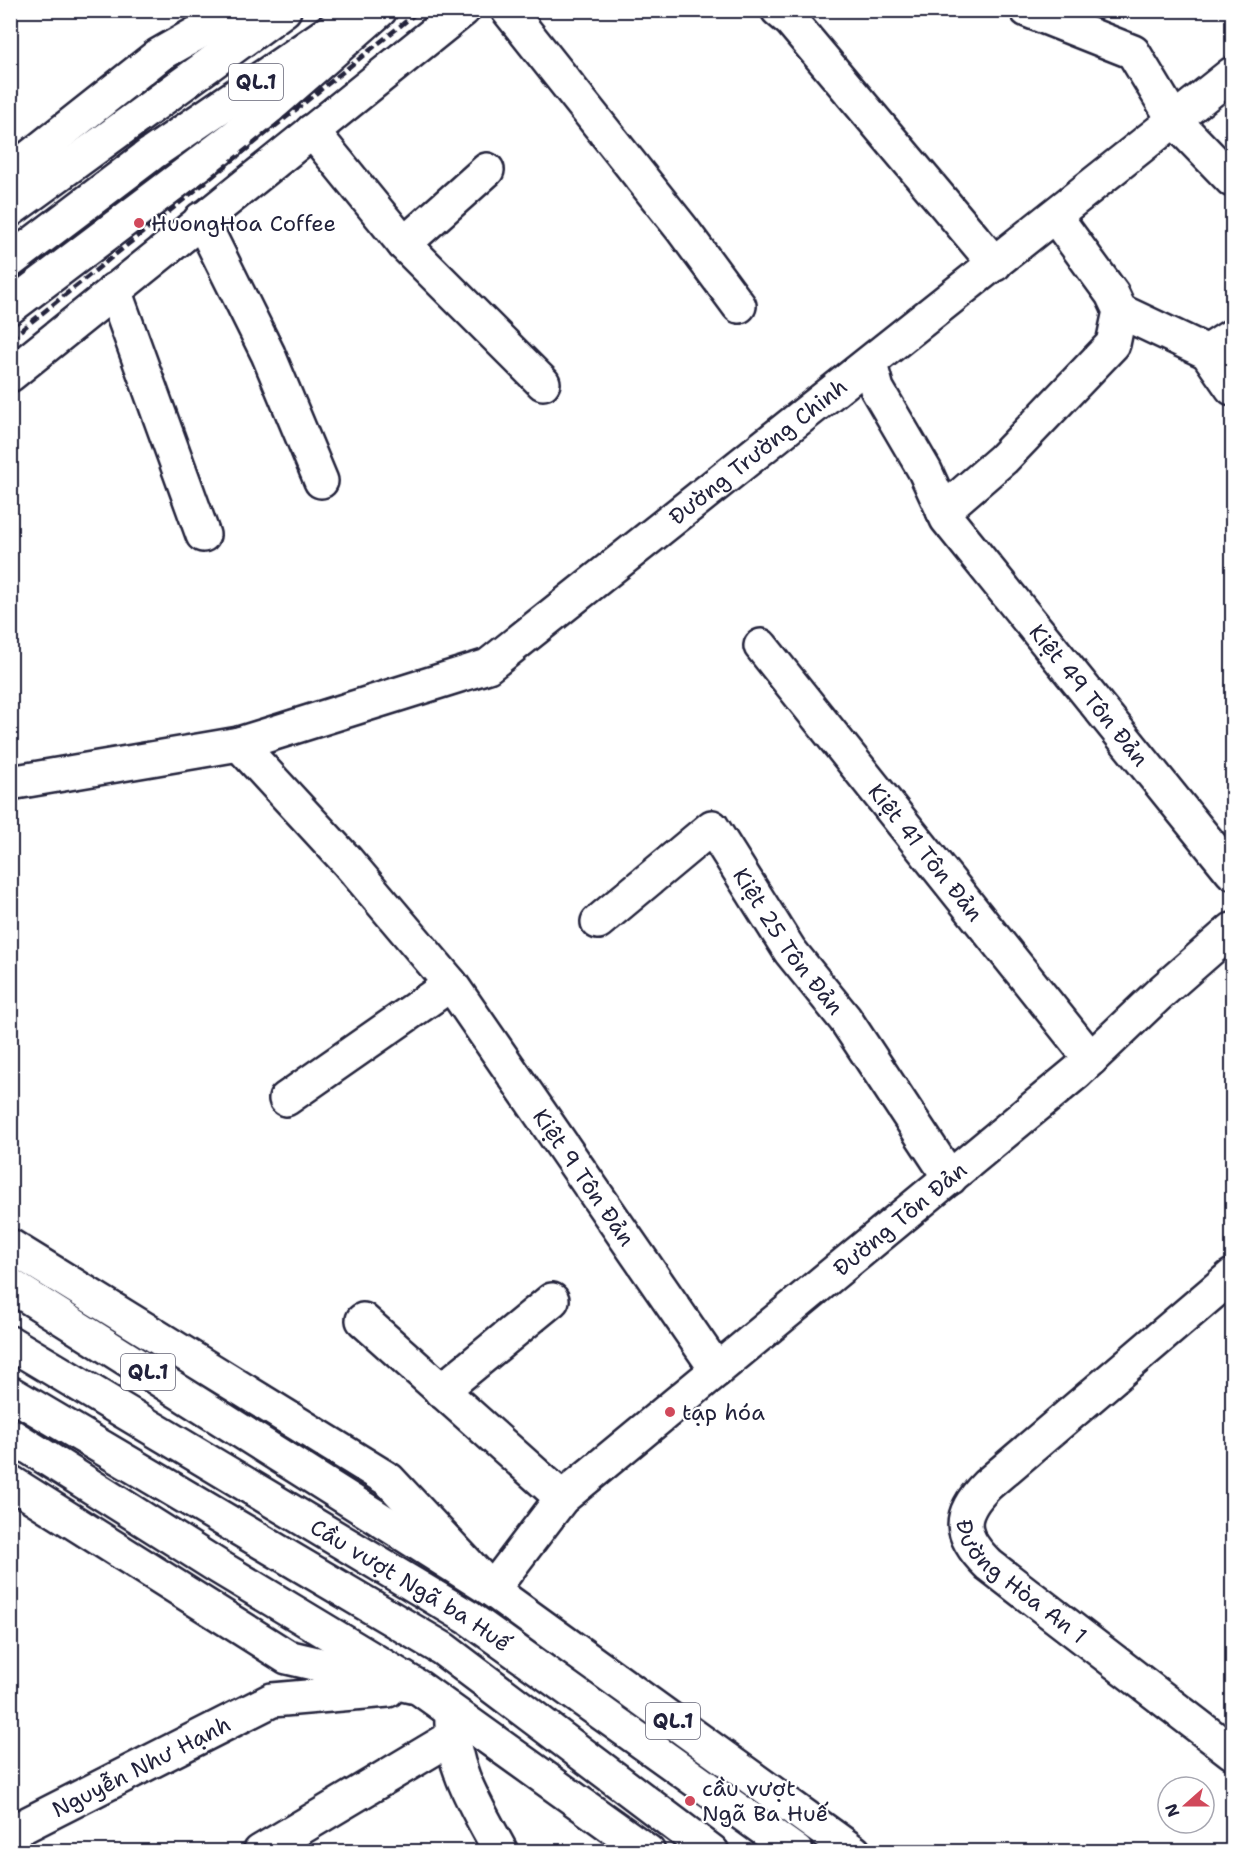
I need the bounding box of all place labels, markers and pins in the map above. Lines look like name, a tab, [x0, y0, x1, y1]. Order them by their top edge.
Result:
place label: HuongHoa Coffee	[151, 209, 336, 238]
marker: HuongHoa Coffee	[132, 216, 146, 230]
place label: tạp hóa	[682, 1398, 765, 1427]
marker: tạp hóa	[663, 1405, 677, 1419]
place label: cầu vượt Ngã Ba Huế	[702, 1774, 829, 1828]
marker: cầu vượt Ngã Ba Huế	[683, 1794, 697, 1808]

